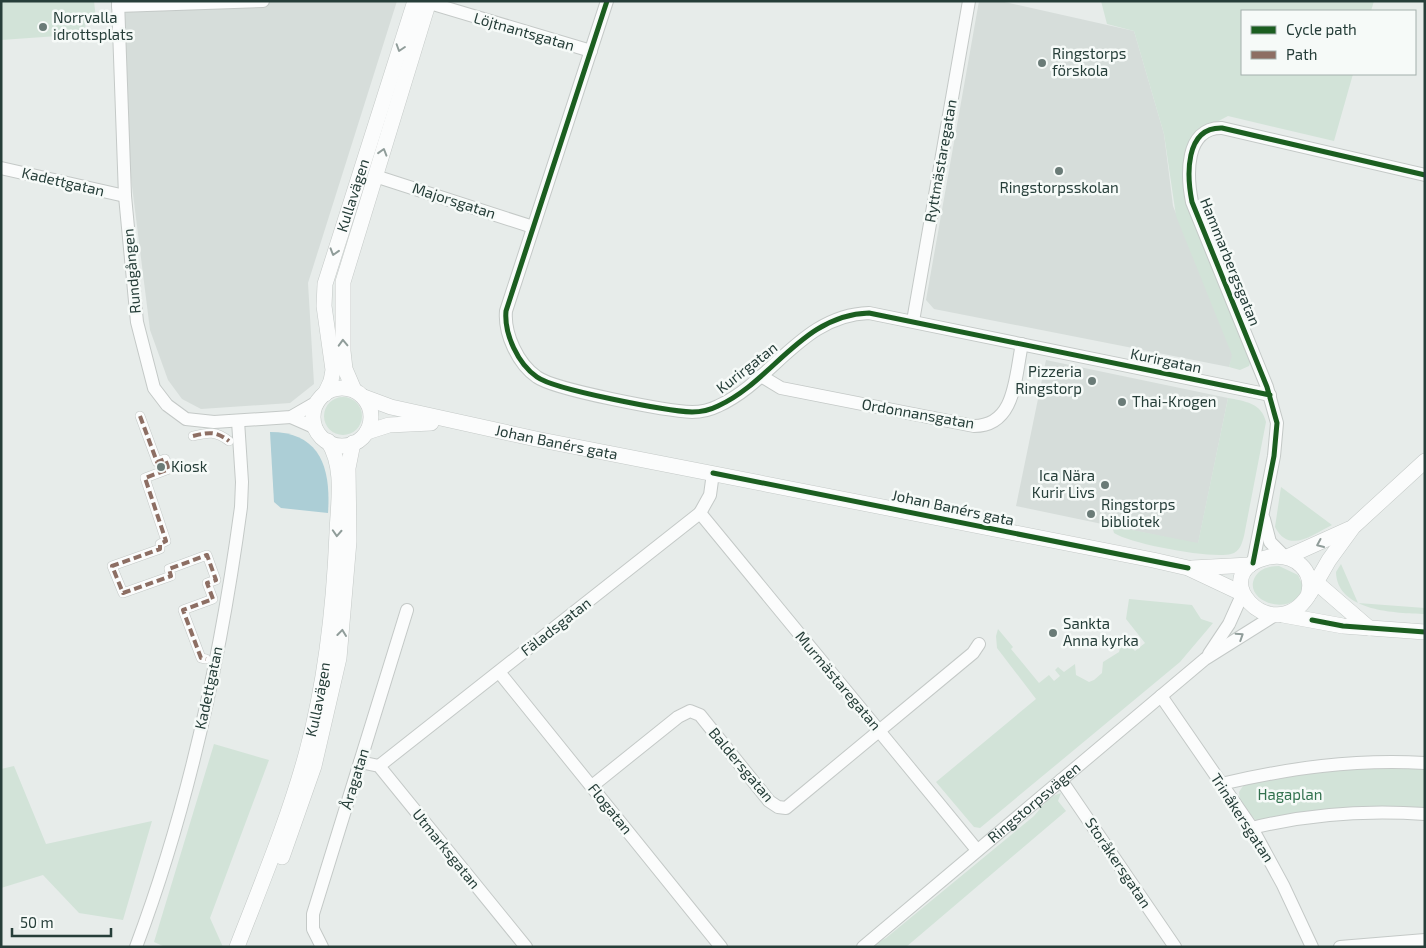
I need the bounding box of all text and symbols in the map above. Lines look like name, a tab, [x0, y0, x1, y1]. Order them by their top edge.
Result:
place label: Norrvalla idrottsplats	[53, 8, 133, 43]
street label: Löjtnantsgatan	[472, 8, 577, 55]
legend	[1241, 10, 1416, 75]
text: Cycle path	[1286, 20, 1357, 38]
marker: Norrvalla idrottsplats	[37, 21, 49, 33]
one-way arrow	[395, 43, 405, 51]
place label: Ringstorps förskola	[1052, 44, 1126, 79]
text: Path	[1286, 45, 1317, 63]
marker: Ringstorps förskola	[1036, 57, 1048, 69]
street label: Ryttmästaregatan	[920, 98, 960, 224]
one-way arrow	[377, 148, 387, 156]
street label: Kullavägen	[332, 156, 372, 234]
street label: Kadettgatan	[20, 163, 106, 199]
marker: Ringstorpsskolan	[1053, 165, 1065, 177]
street label: Majorsgatan	[410, 178, 498, 223]
place label: Ringstorpsskolan	[999, 178, 1119, 196]
street label: Hammarbergsgatan	[1197, 195, 1265, 328]
street label: Rundgången	[118, 228, 144, 314]
one-way arrow	[329, 248, 339, 256]
street label: Kurirgatan	[712, 338, 780, 397]
one-way arrow	[338, 339, 348, 347]
street label: Kurirgatan	[1129, 344, 1203, 376]
place label: Pizzeria Ringstorp	[1015, 362, 1082, 397]
marker: Pizzeria Ringstorp	[1086, 375, 1098, 387]
place label: Thai-Krogen	[1132, 392, 1216, 410]
street label: Ordonnansgatan	[860, 394, 976, 432]
marker: Thai-Krogen	[1116, 396, 1128, 408]
street label: Johan Banérs gata	[494, 420, 619, 463]
place label: Kiosk	[171, 457, 208, 475]
marker: Kiosk	[155, 461, 167, 473]
place label: Ica Nära Kurir Livs	[1032, 466, 1095, 501]
marker: Ica Nära Kurir Livs	[1099, 479, 1111, 491]
street label: Johan Banérs gata	[890, 485, 1016, 529]
place label: Ringstorps bibliotek	[1101, 495, 1175, 530]
marker: Ringstorps bibliotek	[1085, 508, 1097, 520]
one-way arrow	[332, 530, 342, 537]
one-way arrow	[1316, 537, 1325, 548]
street label: Fäladsgatan	[517, 593, 594, 659]
place label: Sankta Anna kyrka	[1063, 614, 1139, 649]
street label: Murmästaregatan	[792, 627, 885, 734]
marker: Sankta Anna kyrka	[1047, 627, 1059, 639]
one-way arrow	[336, 629, 347, 637]
one-way arrow	[1234, 633, 1243, 642]
street label: Kadettgatan	[190, 645, 226, 731]
street label: Kullavägen	[301, 661, 333, 738]
street label: Baldersgatan	[705, 724, 778, 805]
street label: Åragatan	[336, 746, 372, 811]
street label: Ringstorpsvägen	[984, 758, 1084, 846]
street label: Trinåkersgatan	[1207, 770, 1278, 865]
street label: Flogatan	[585, 779, 637, 837]
park label: Hagaplan	[1258, 785, 1322, 803]
street label: Utmarksgatan	[409, 805, 484, 892]
street label: Storåkersgatan	[1082, 814, 1156, 911]
scale bar	[12, 906, 111, 938]
text: 50 m	[20, 913, 54, 931]

